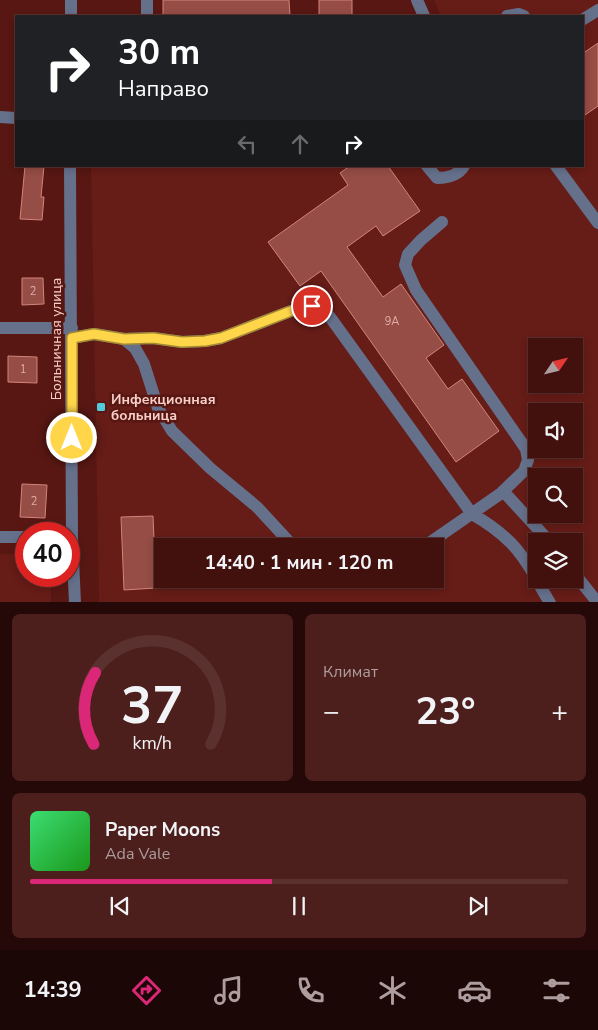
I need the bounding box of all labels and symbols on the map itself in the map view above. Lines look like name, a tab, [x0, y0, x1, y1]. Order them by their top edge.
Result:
street label: Больничная улица	[47, 278, 66, 400]
house number: 2	[30, 284, 36, 299]
pin	[291, 285, 333, 327]
house number: 9А	[385, 314, 399, 329]
north arrow	[528, 338, 582, 392]
house number: 1	[20, 362, 26, 377]
place label: Инфекционная больница	[111, 390, 216, 425]
marker: Инфекционная больница	[95, 401, 107, 413]
position arrow	[45, 411, 97, 463]
house number: 2	[31, 494, 37, 509]
speed limit sign: 40	[15, 522, 80, 587]

